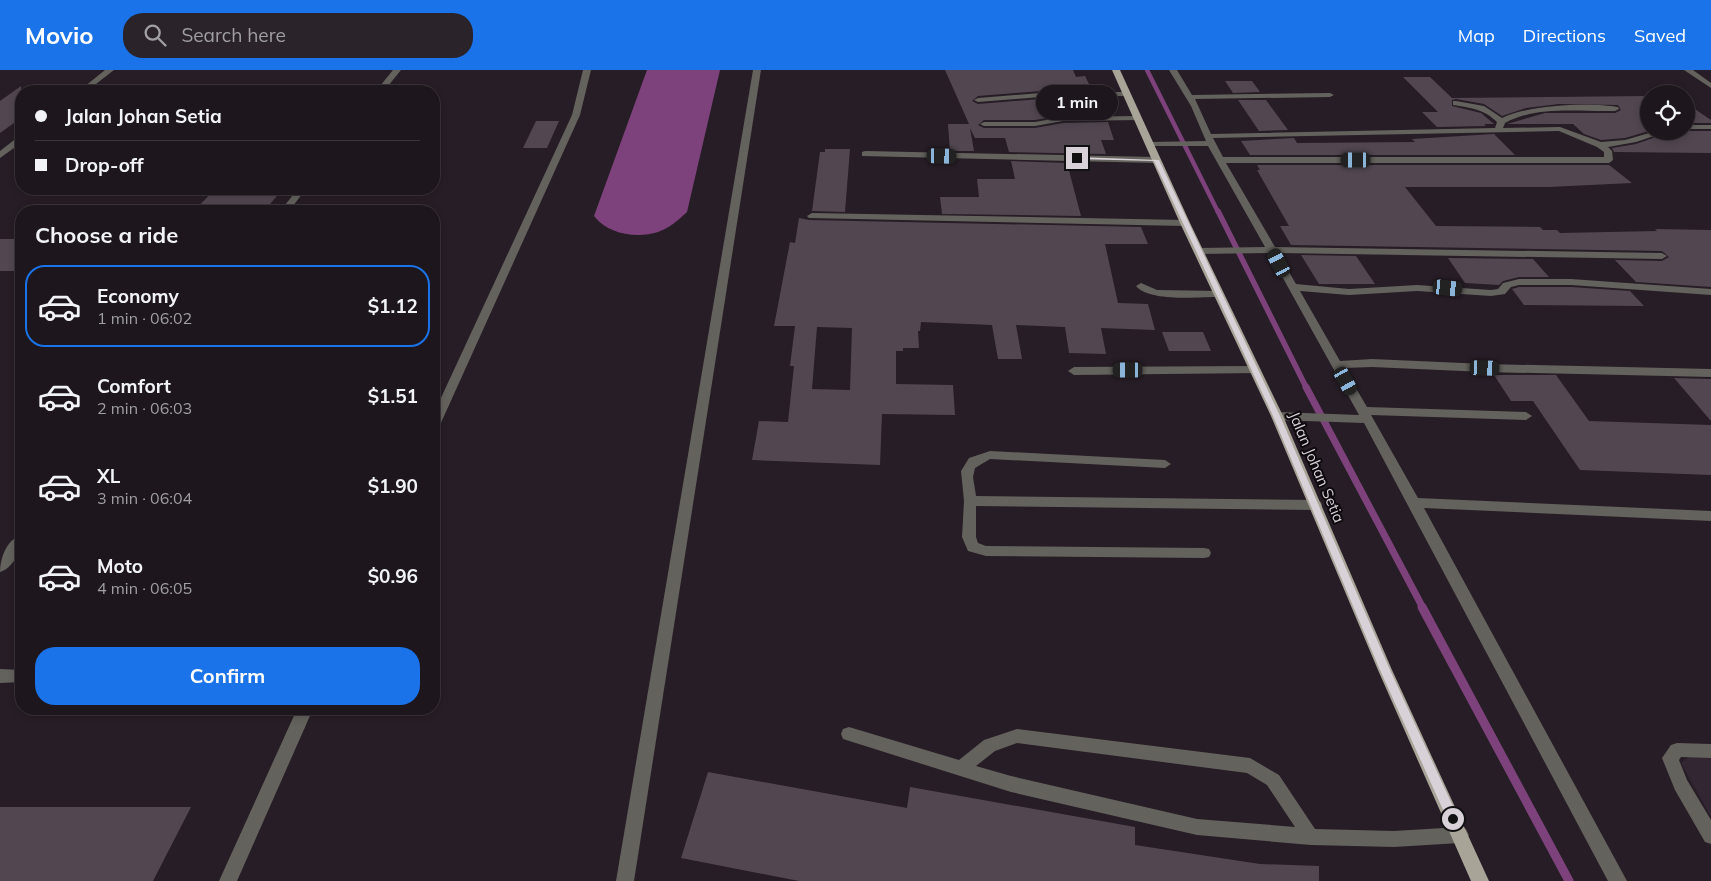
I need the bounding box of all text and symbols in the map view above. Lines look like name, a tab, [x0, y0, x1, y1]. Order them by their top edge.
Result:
search box	[123, 13, 473, 58]
text: Movio	[25, 20, 93, 50]
icon: search	[141, 21, 169, 49]
text: Search here	[181, 23, 286, 47]
text: Map	[1458, 24, 1495, 47]
text: Directions	[1523, 24, 1606, 47]
text: Saved	[1634, 24, 1686, 47]
map controls	[1640, 85, 1695, 140]
button: locate	[1640, 85, 1695, 140]
callout: 1 min	[1036, 86, 1118, 121]
text: 1 min	[1056, 92, 1098, 112]
text: Jalan Johan Setia	[65, 104, 222, 128]
route end	[1066, 147, 1088, 169]
car	[926, 148, 957, 164]
text: Drop-off	[65, 153, 143, 177]
car	[1341, 153, 1371, 168]
text: Choose a ride	[35, 221, 178, 249]
car	[1265, 246, 1292, 280]
car	[1432, 279, 1463, 297]
icon: car	[37, 284, 82, 329]
text: Economy	[97, 284, 179, 308]
text: $1.12	[368, 294, 418, 318]
text: 1 min · 06:02	[97, 308, 192, 328]
car	[1469, 360, 1500, 376]
car	[1113, 363, 1143, 378]
car	[1332, 364, 1359, 398]
icon: car	[37, 374, 82, 419]
text: Comfort	[97, 374, 171, 398]
text: $1.51	[368, 384, 418, 408]
text: 2 min · 06:03	[97, 398, 192, 418]
street label: Jalan Johan Setia	[1285, 409, 1349, 525]
icon: car	[37, 464, 82, 509]
text: XL	[97, 464, 120, 488]
text: $1.90	[368, 474, 418, 498]
text: 3 min · 06:04	[97, 488, 192, 508]
icon: car	[37, 554, 82, 599]
text: Moto	[97, 554, 143, 578]
text: $0.96	[368, 564, 418, 588]
text: 4 min · 06:05	[97, 578, 192, 598]
button: Confirm	[35, 647, 420, 705]
route start	[1442, 808, 1464, 830]

